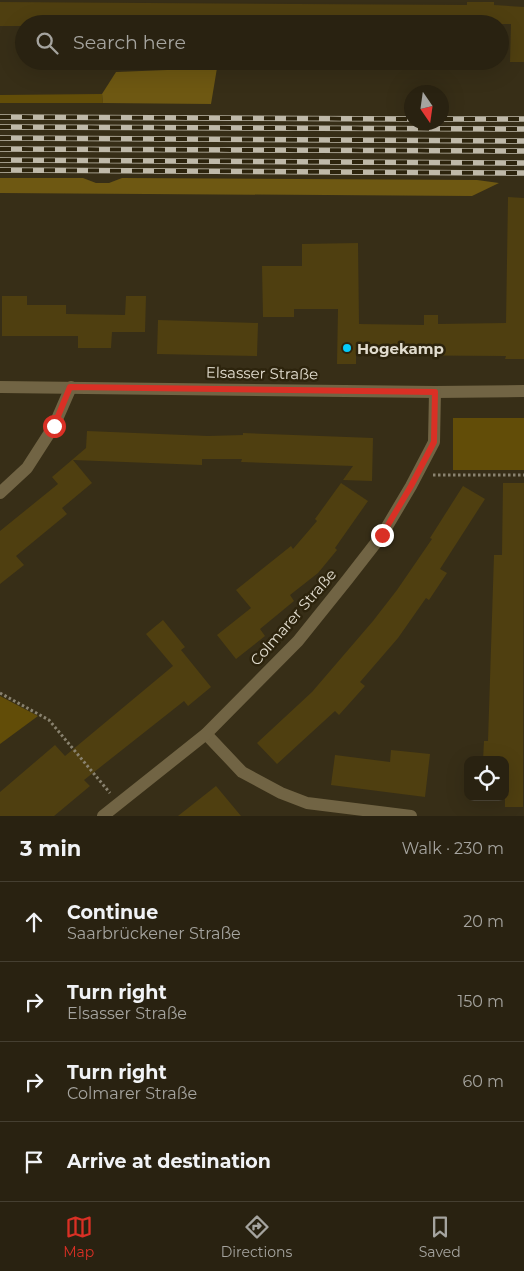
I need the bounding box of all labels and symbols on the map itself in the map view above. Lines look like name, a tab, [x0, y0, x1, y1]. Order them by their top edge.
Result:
north arrow	[404, 85, 449, 130]
place label: Hogekamp	[357, 339, 444, 358]
marker: Hogekamp	[341, 342, 353, 354]
street label: Elsasser Straße	[206, 363, 318, 383]
route start	[43, 415, 66, 438]
route end	[371, 524, 394, 547]
street label: Colmarer Straße	[246, 565, 340, 669]

